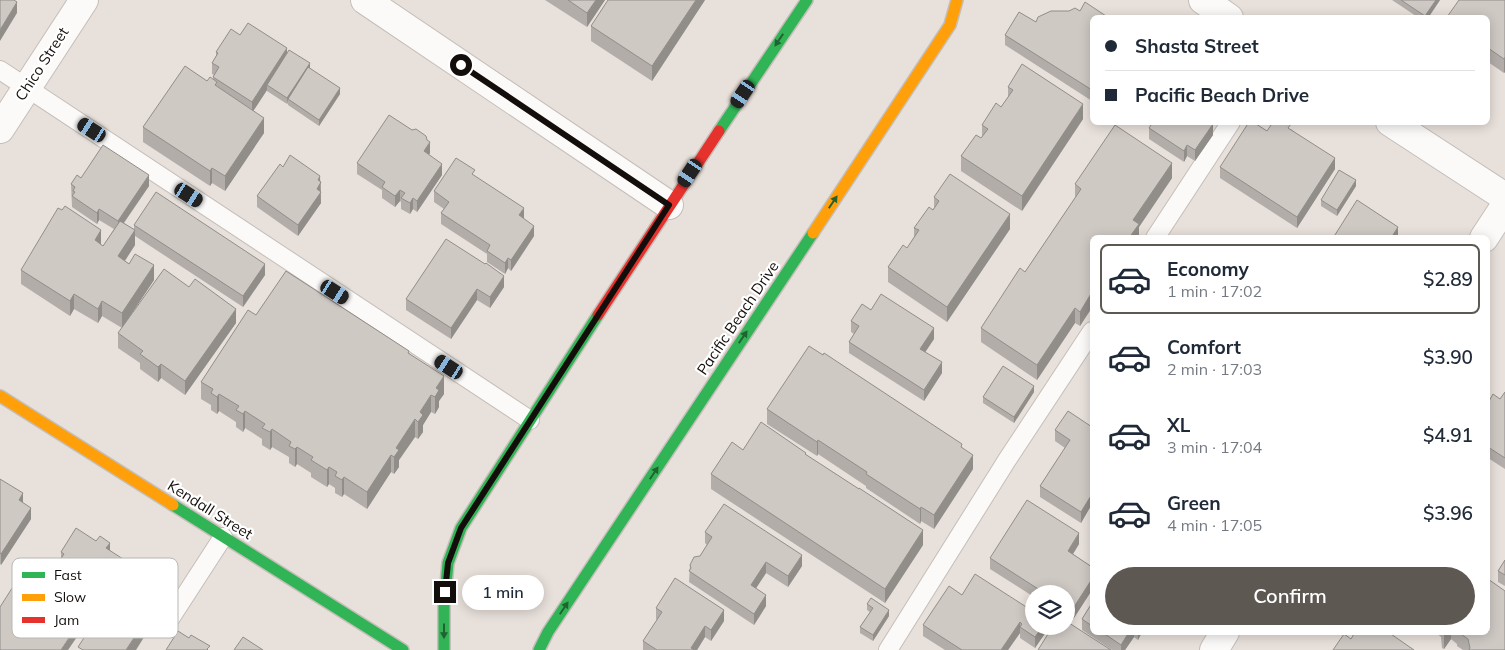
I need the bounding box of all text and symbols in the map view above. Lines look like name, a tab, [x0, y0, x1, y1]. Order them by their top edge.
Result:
street label: Chico Street	[11, 23, 72, 104]
one-way arrow	[774, 34, 784, 47]
text: Shasta Street	[1135, 34, 1259, 58]
route start	[450, 54, 472, 76]
car	[728, 77, 757, 111]
text: Pacific Beach Drive	[1135, 83, 1309, 107]
car	[75, 116, 108, 144]
car	[675, 156, 704, 190]
car	[172, 181, 205, 209]
one-way arrow	[828, 195, 838, 209]
street label: Pacific Beach Drive	[693, 257, 783, 378]
icon: car	[1107, 257, 1152, 302]
text: Economy	[1167, 257, 1249, 281]
text: $2.89	[1423, 267, 1473, 291]
car	[318, 278, 351, 306]
text: 1 min · 17:02	[1167, 281, 1262, 301]
one-way arrow	[739, 331, 748, 344]
icon: car	[1107, 335, 1152, 380]
text: Comfort	[1167, 335, 1241, 359]
text: $3.90	[1423, 345, 1473, 369]
car	[432, 353, 465, 381]
text: 2 min · 17:03	[1167, 359, 1262, 379]
icon: car	[1107, 413, 1152, 458]
text: XL	[1167, 413, 1190, 437]
text: $4.91	[1423, 423, 1473, 447]
text: 3 min · 17:04	[1167, 437, 1262, 457]
one-way arrow	[649, 466, 658, 480]
street label: Kendall Street	[164, 476, 256, 543]
icon: car	[1107, 491, 1152, 536]
text: Green	[1167, 491, 1221, 515]
text: $3.96	[1423, 501, 1473, 525]
text: 4 min · 17:05	[1167, 515, 1262, 535]
legend	[12, 558, 178, 638]
text: Fast	[54, 566, 82, 584]
button: Confirm	[1105, 567, 1475, 625]
callout: 1 min	[462, 574, 545, 610]
route end	[434, 581, 456, 603]
text: 1 min	[482, 582, 524, 602]
map controls	[1025, 585, 1075, 635]
button: layers	[1025, 585, 1075, 635]
text: Slow	[54, 588, 86, 606]
one-way arrow	[559, 602, 569, 615]
text: Jam	[54, 611, 79, 629]
one-way arrow	[440, 623, 448, 639]

